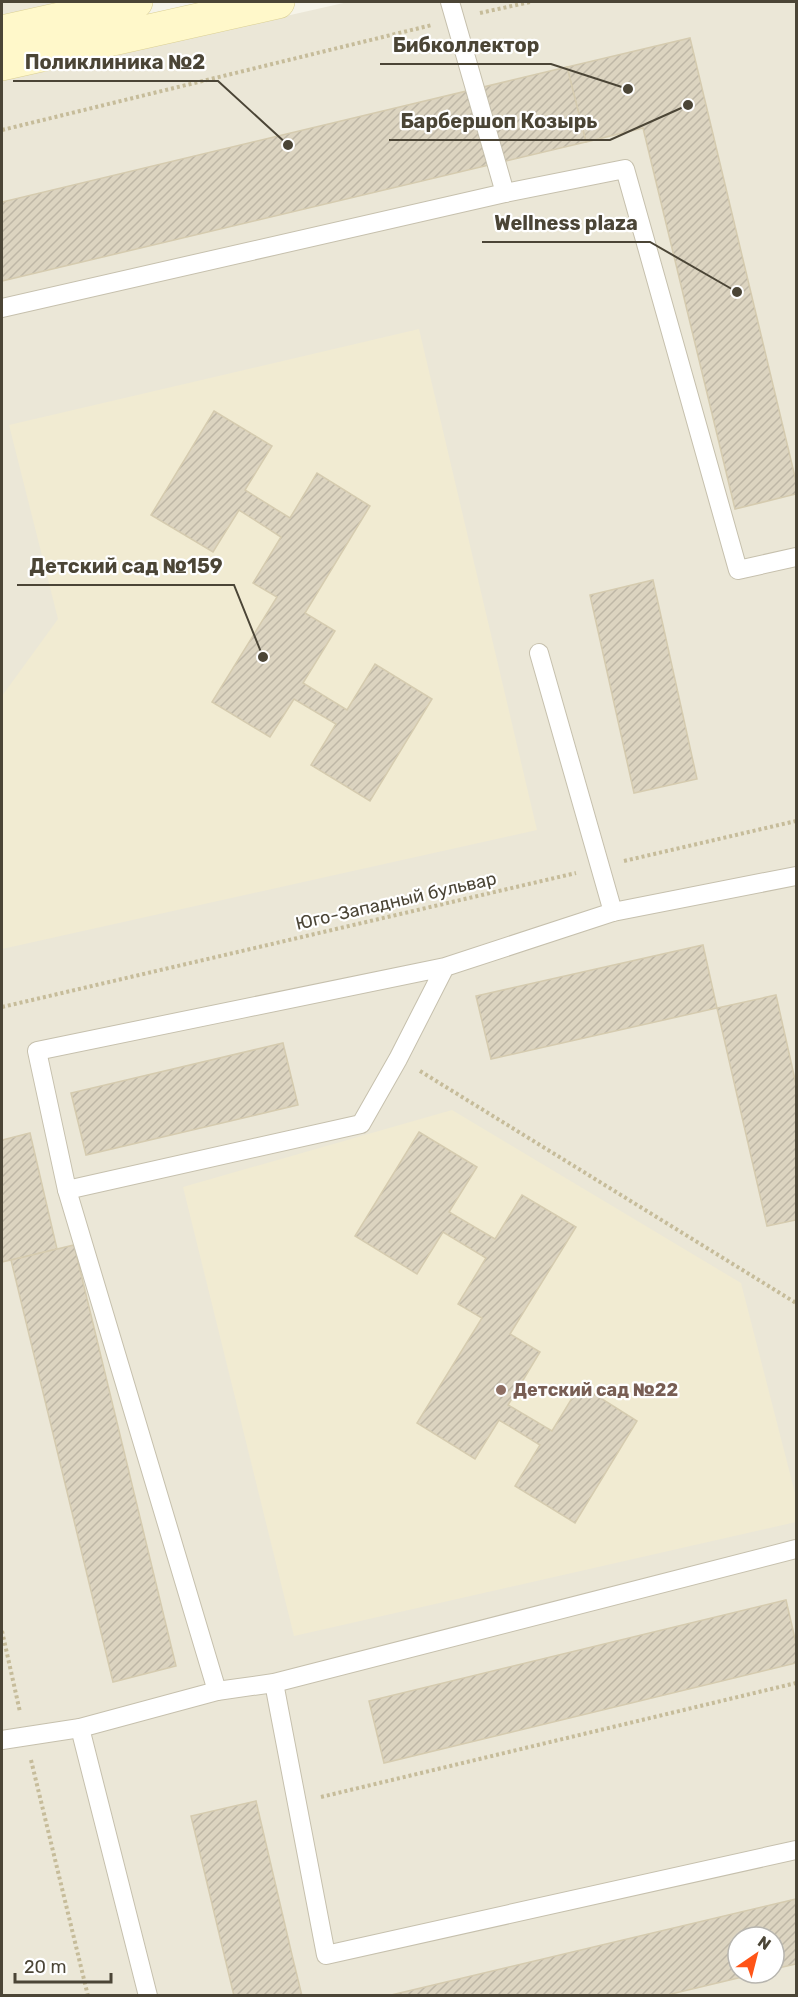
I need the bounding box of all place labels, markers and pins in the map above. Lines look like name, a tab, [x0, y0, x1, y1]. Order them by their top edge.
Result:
callout: Бибколлектор	[380, 26, 551, 64]
callout: Поликлиника №2	[13, 43, 218, 81]
callout: Барбершоп Козырь	[389, 102, 610, 140]
callout: Wellness plaza	[482, 204, 650, 242]
callout: Детский сад №159	[17, 547, 234, 585]
place label: Детский сад №22	[513, 1379, 678, 1401]
marker: Детский сад №22	[494, 1383, 508, 1397]

